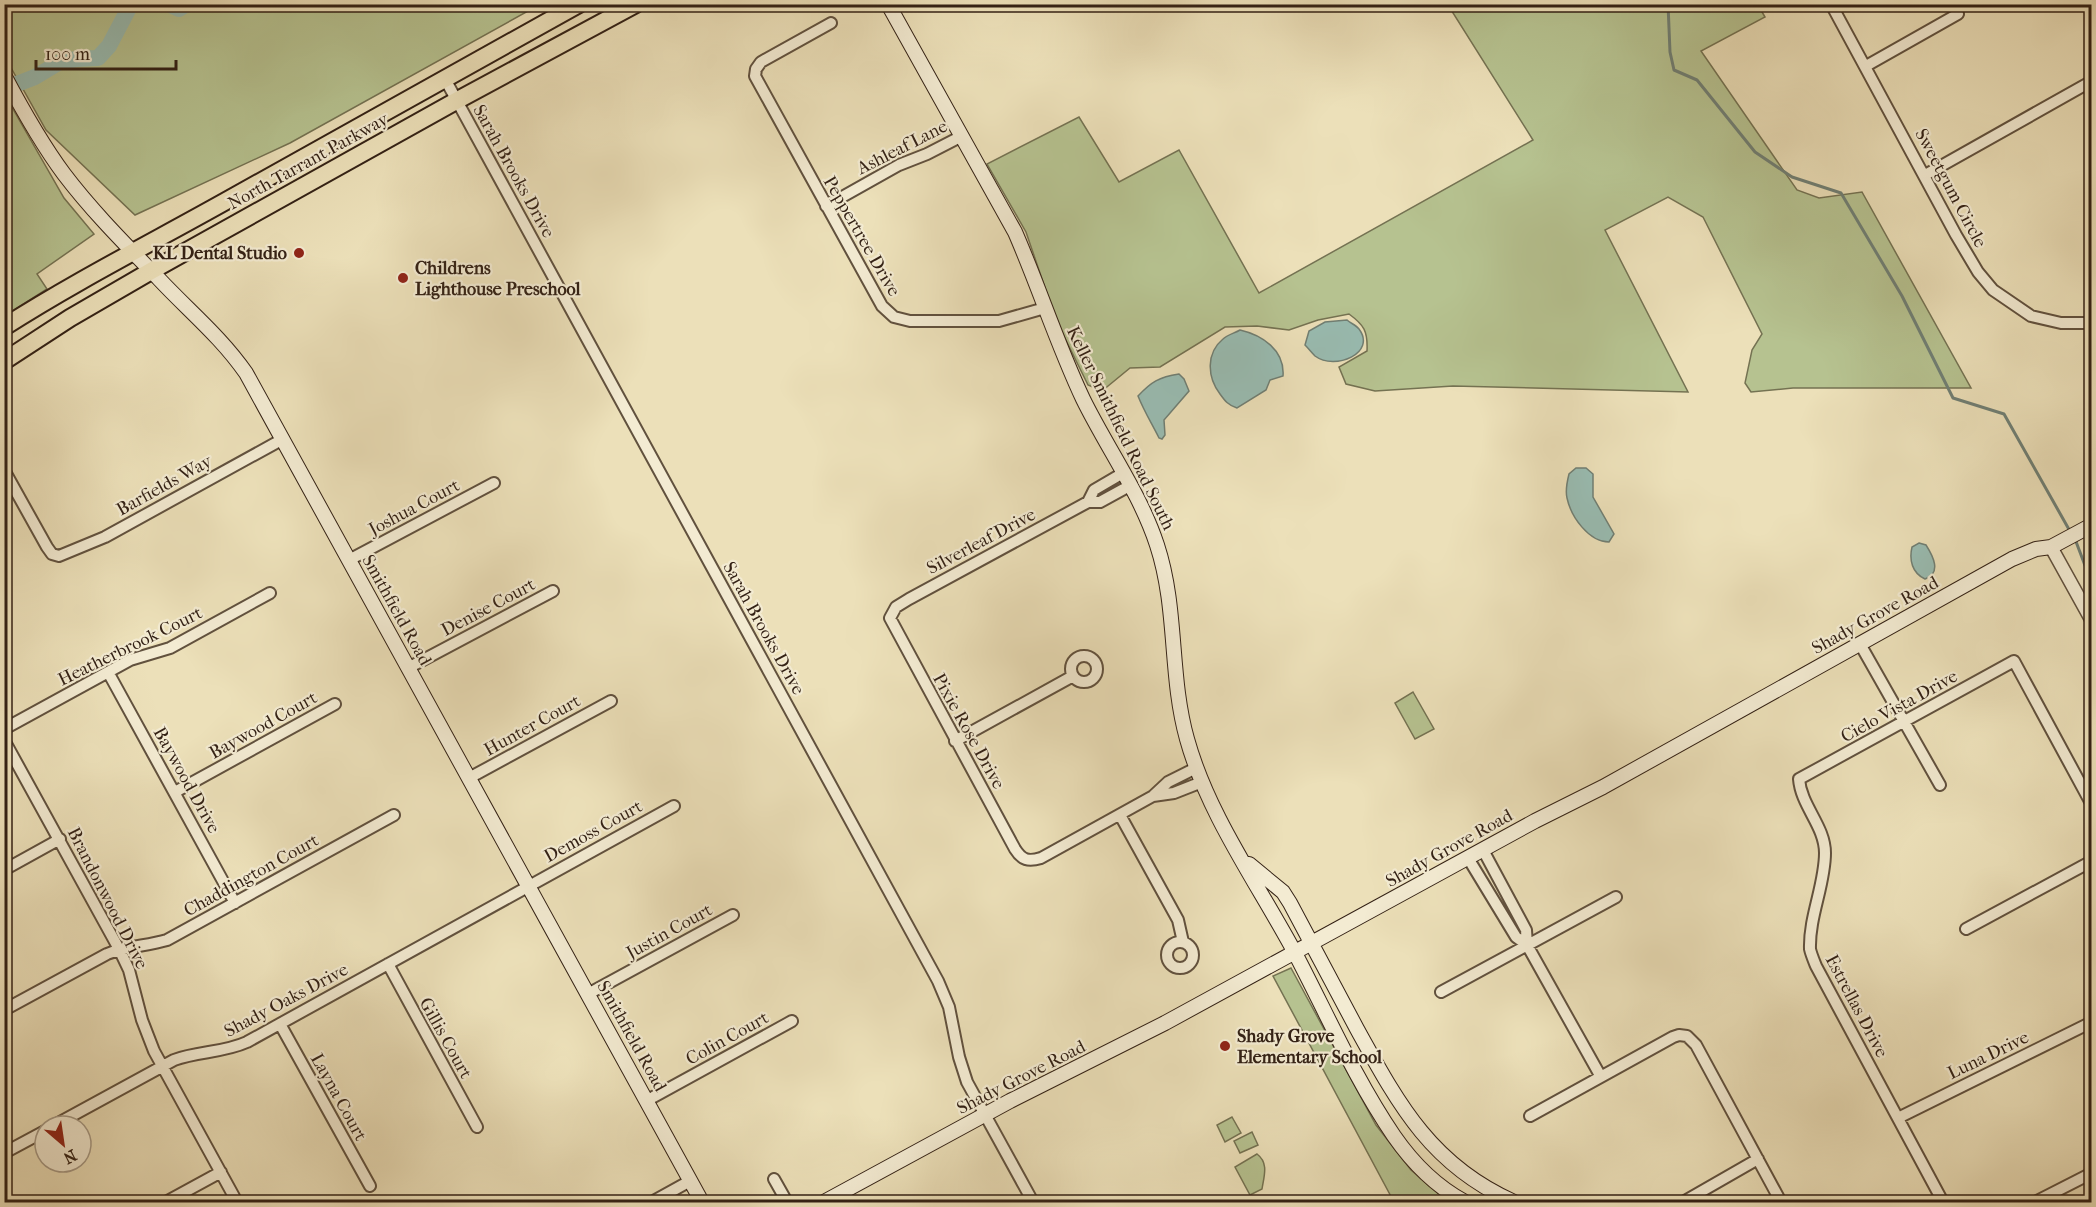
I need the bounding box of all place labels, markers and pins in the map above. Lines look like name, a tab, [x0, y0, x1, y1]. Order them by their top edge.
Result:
place label: KL Dental Studio	[153, 243, 287, 264]
marker: KL Dental Studio	[292, 246, 306, 260]
place label: Childrens Lighthouse Preschool	[415, 258, 582, 300]
marker: Childrens Lighthouse Preschool	[396, 271, 410, 285]
place label: Shady Grove Elementary School	[1237, 1026, 1383, 1068]
marker: Shady Grove Elementary School	[1218, 1039, 1232, 1053]

